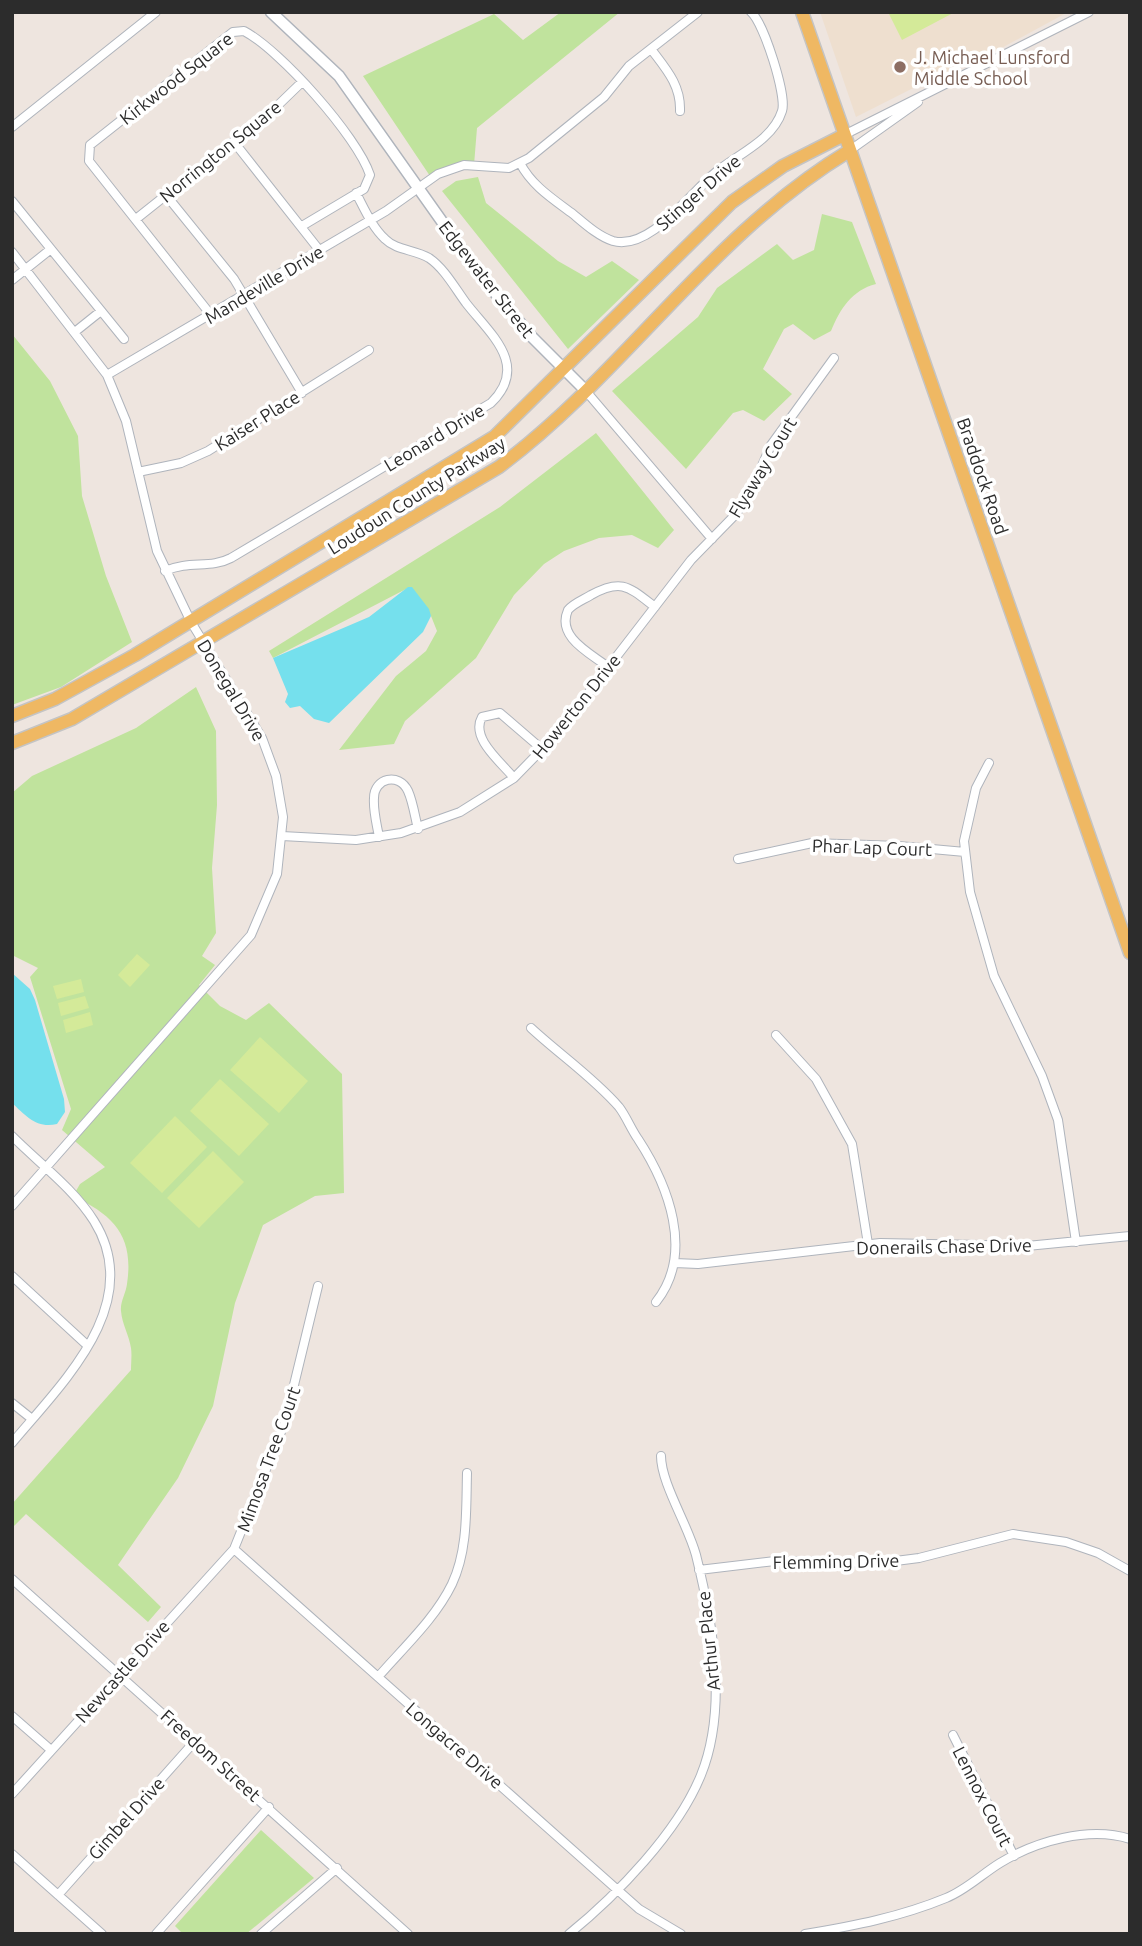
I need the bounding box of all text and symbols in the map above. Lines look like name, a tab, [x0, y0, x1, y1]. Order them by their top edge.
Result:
street label: Kirkwood Square	[116, 28, 236, 128]
place label: J. Michael Lunsford Middle School	[914, 47, 1070, 88]
marker: J. Michael Lunsford Middle School	[892, 59, 908, 75]
street label: Norrington Square	[155, 96, 285, 206]
street label: Stinger Drive	[652, 150, 744, 234]
street label: Edgewater Street	[435, 217, 539, 341]
street label: Mandeville Drive	[201, 241, 327, 327]
street label: Kaiser Place	[211, 386, 303, 454]
street label: Leonard Drive	[380, 399, 488, 475]
street label: Flyaway Court	[724, 413, 800, 521]
street label: Braddock Road	[954, 415, 1012, 537]
street label: Loudoun County Parkway	[324, 432, 509, 558]
street label: Donegal Drive	[194, 636, 270, 744]
street label: Howerton Drive	[528, 650, 624, 762]
street label: Phar Lap Court	[812, 835, 932, 859]
street label: Donerails Chase Drive	[856, 1234, 1032, 1258]
street label: Mimosa Tree Court	[232, 1384, 304, 1534]
street label: Flemming Drive	[772, 1550, 900, 1572]
street label: Arthur Place	[693, 1590, 723, 1692]
street label: Newcastle Drive	[71, 1616, 173, 1726]
street label: Longacre Drive	[403, 1698, 507, 1792]
street label: Freedom Street	[157, 1705, 265, 1805]
street label: Lennox Court	[949, 1743, 1017, 1849]
street label: Gimbel Drive	[84, 1773, 168, 1863]

